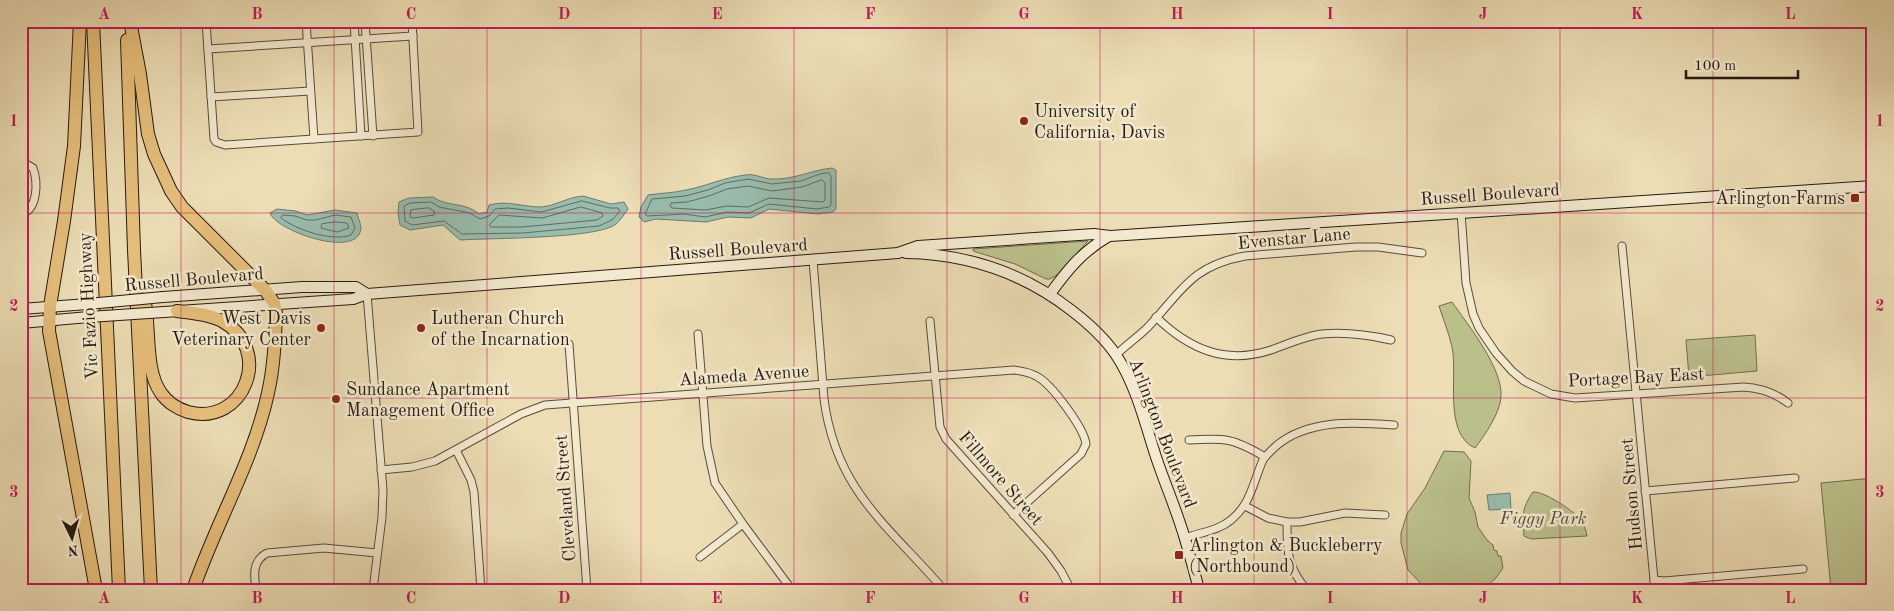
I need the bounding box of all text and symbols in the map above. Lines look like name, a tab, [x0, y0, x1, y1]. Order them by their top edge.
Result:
text: A	[98, 7, 110, 23]
text: B	[251, 7, 263, 23]
text: C	[406, 7, 416, 23]
text: D	[558, 7, 570, 23]
text: E	[711, 7, 723, 23]
text: F	[865, 7, 876, 23]
text: G	[1018, 7, 1030, 23]
text: H	[1170, 7, 1184, 23]
text: I	[1326, 7, 1334, 23]
text: J	[1479, 7, 1488, 23]
text: K	[1631, 7, 1643, 23]
text: L	[1785, 7, 1796, 23]
scale bar	[1686, 48, 1799, 80]
text: 100 m	[1694, 59, 1736, 74]
place label: University of California, Davis	[1034, 103, 1165, 142]
text: 1	[9, 114, 19, 130]
text: 1	[1875, 114, 1885, 130]
marker: University of California, Davis	[1018, 115, 1030, 127]
street label: Russell Boulevard	[1420, 181, 1560, 209]
place label: Arlington Farms	[1715, 190, 1845, 208]
marker: Arlington Farms	[1849, 192, 1861, 204]
street label: Evenstar Lane	[1237, 225, 1351, 253]
street label: Vic Fazio Highway	[76, 231, 102, 380]
street label: Russell Boulevard	[668, 236, 808, 264]
street label: Russell Boulevard	[124, 265, 265, 295]
text: 2	[9, 299, 19, 315]
text: 2	[1875, 299, 1885, 315]
place label: West Davis Veterinary Center	[171, 310, 312, 349]
place label: Lutheran Church of the Incarnation	[431, 310, 570, 349]
marker: West Davis Veterinary Center	[315, 322, 327, 334]
marker: Lutheran Church of the Incarnation	[415, 322, 427, 334]
street label: Arlington Boulevard	[1125, 356, 1199, 511]
street label: Alameda Avenue	[678, 362, 810, 390]
street label: Portage Bay East	[1567, 365, 1705, 391]
place label: Sundance Apartment Management Office	[346, 381, 510, 420]
marker: Sundance Apartment Management Office	[330, 393, 342, 405]
street label: Fillmore Street	[955, 428, 1046, 529]
street label: Cleveland Street	[553, 434, 579, 562]
street label: Hudson Street	[1618, 437, 1646, 551]
text: 3	[9, 485, 19, 501]
text: 3	[1875, 485, 1885, 501]
park label: Figgy Park	[1499, 510, 1587, 528]
north arrow	[48, 514, 98, 564]
place label: Arlington & Buckleberry (Northbound)	[1189, 537, 1383, 576]
text: N	[67, 543, 79, 557]
marker: Arlington & Buckleberry (Northbound)	[1173, 549, 1185, 561]
text: A	[98, 591, 110, 607]
text: B	[251, 591, 263, 607]
text: C	[406, 591, 416, 607]
text: D	[558, 591, 570, 607]
text: E	[711, 591, 723, 607]
text: F	[865, 591, 876, 607]
text: G	[1018, 591, 1030, 607]
text: H	[1170, 591, 1184, 607]
text: I	[1326, 591, 1334, 607]
text: J	[1479, 591, 1488, 607]
text: K	[1631, 591, 1643, 607]
text: L	[1785, 591, 1796, 607]

